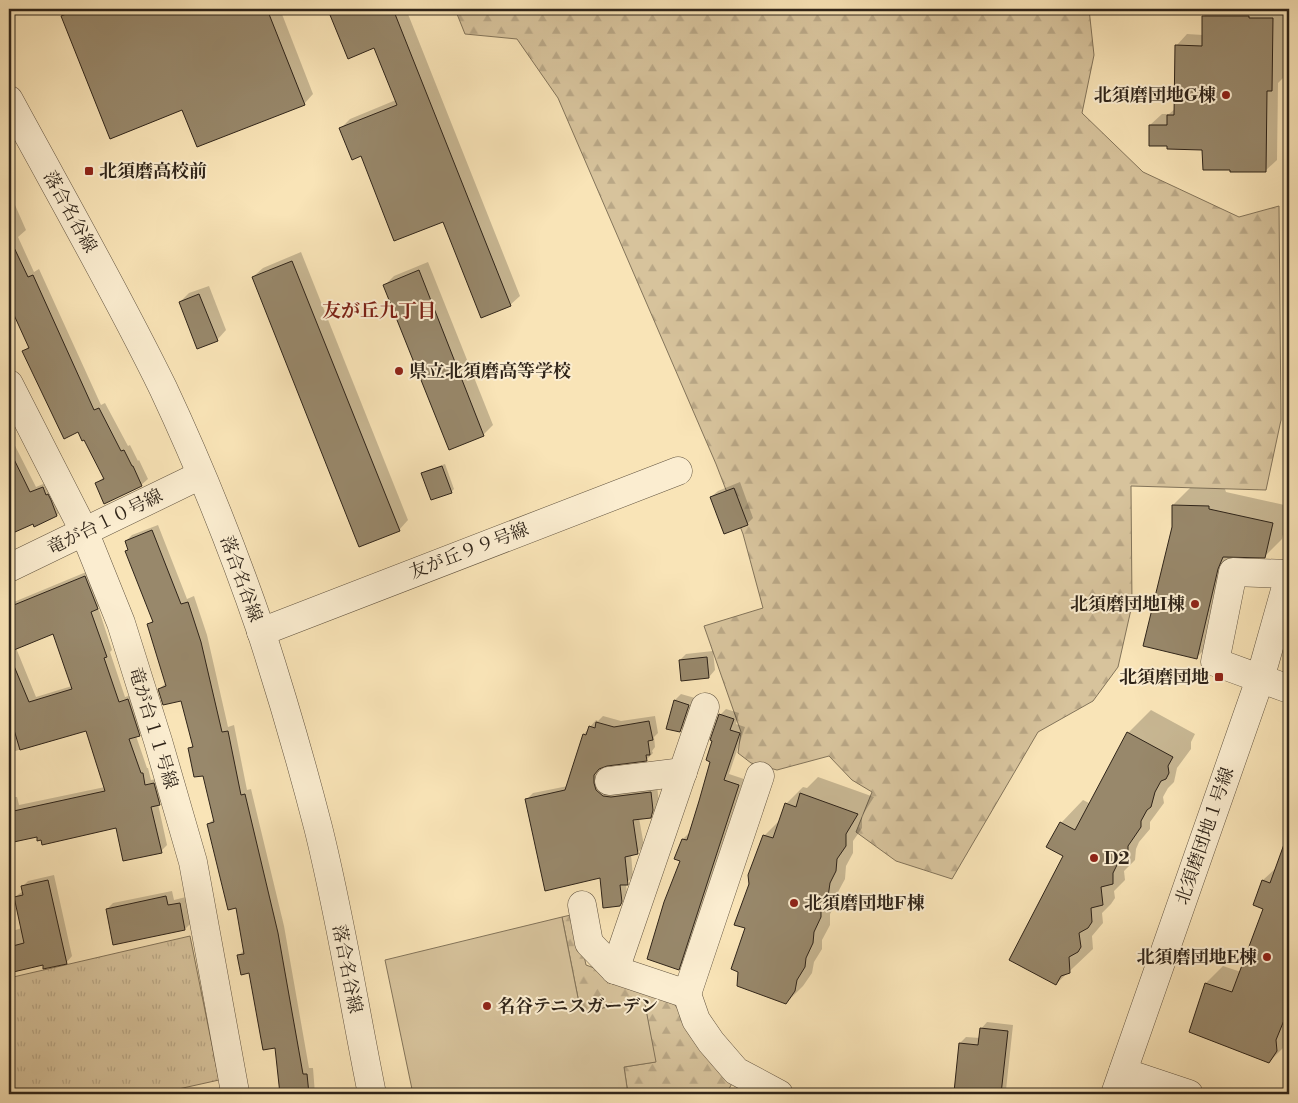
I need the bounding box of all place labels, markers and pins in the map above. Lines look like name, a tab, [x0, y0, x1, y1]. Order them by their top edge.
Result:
place label: 北須磨団地G棟	[1094, 84, 1216, 107]
marker: 北須磨団地G棟	[1220, 89, 1232, 101]
place label: 北須磨高校前	[99, 160, 207, 183]
marker: 北須磨高校前	[83, 165, 95, 177]
place label: 県立北須磨高等学校	[409, 360, 571, 383]
marker: 県立北須磨高等学校	[393, 365, 405, 377]
place label: 北須磨団地I棟	[1070, 593, 1185, 616]
marker: 北須磨団地I棟	[1189, 598, 1201, 610]
place label: 北須磨団地	[1119, 666, 1209, 689]
marker: 北須磨団地	[1213, 671, 1225, 683]
place label: D2	[1104, 847, 1130, 870]
marker: D2	[1088, 852, 1100, 864]
place label: 北須磨団地F棟	[804, 892, 925, 915]
marker: 北須磨団地F棟	[788, 897, 800, 909]
place label: 北須磨団地E棟	[1136, 946, 1257, 969]
marker: 北須磨団地E棟	[1261, 951, 1273, 963]
place label: 名谷テニスガーデン	[497, 995, 658, 1018]
marker: 名谷テニスガーデン	[481, 1000, 493, 1012]

